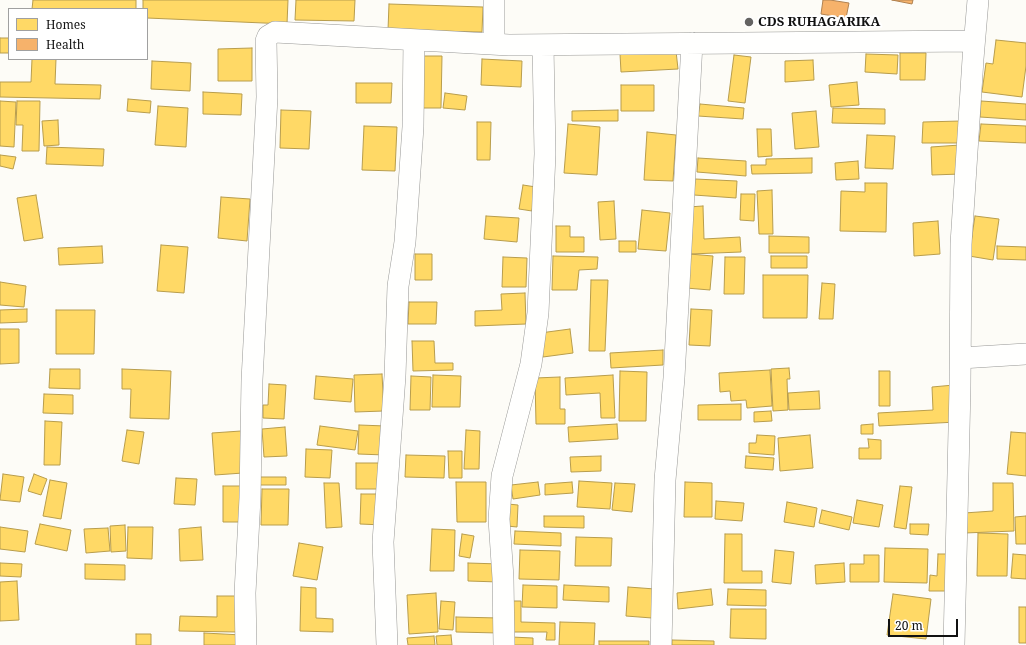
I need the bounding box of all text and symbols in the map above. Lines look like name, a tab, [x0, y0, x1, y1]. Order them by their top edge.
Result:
legend	[8, 8, 148, 60]
place label: CDS RUHAGARIKA	[758, 14, 880, 30]
text: Homes	[46, 16, 86, 33]
marker: CDS RUHAGARIKA	[743, 16, 755, 28]
text: Health	[46, 36, 84, 53]
scale bar	[890, 611, 960, 637]
text: 20 m	[895, 617, 923, 634]

